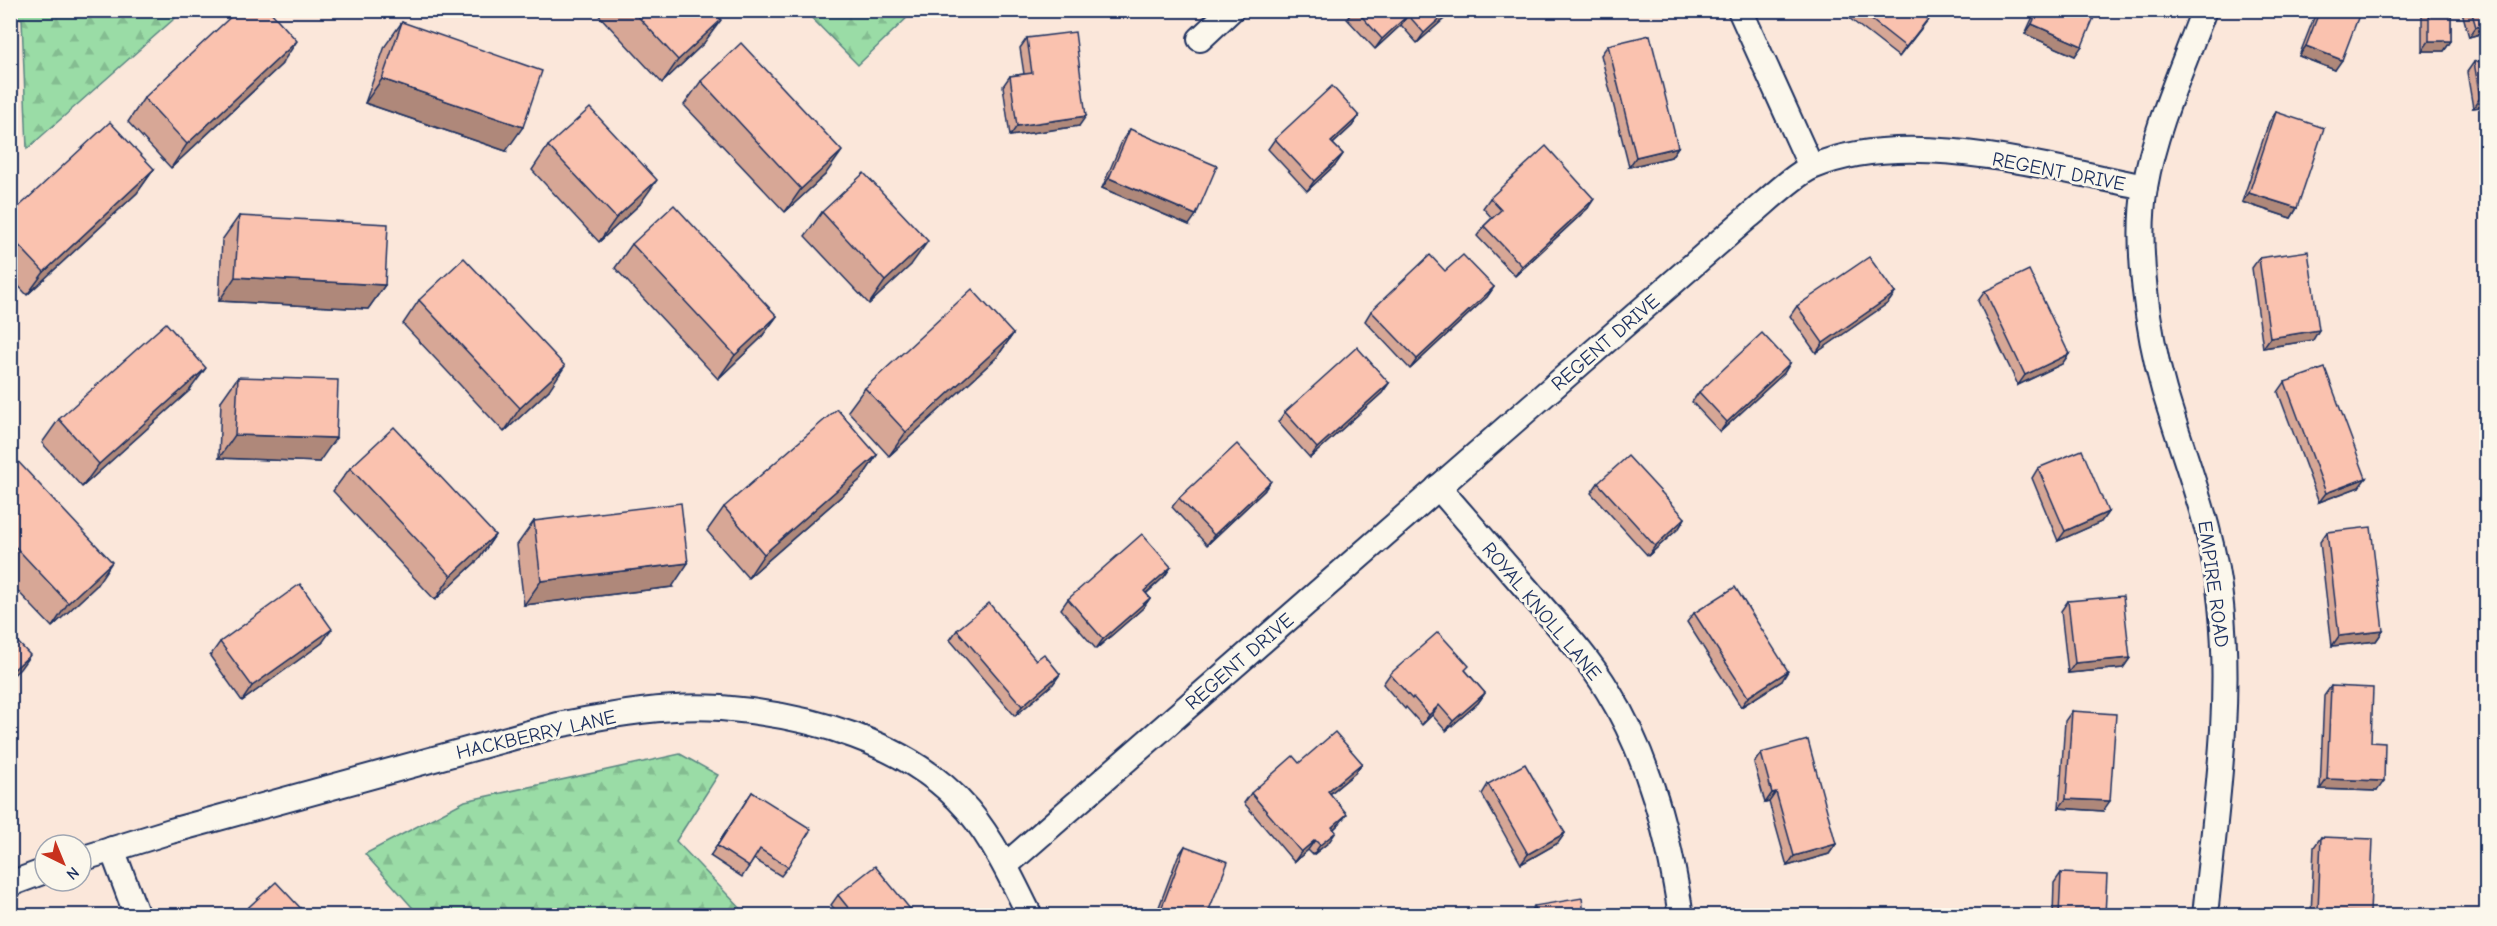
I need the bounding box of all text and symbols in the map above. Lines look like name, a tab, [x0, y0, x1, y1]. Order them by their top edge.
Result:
street label: REGENT DRIVE	[1990, 147, 2128, 196]
street label: REGENT DRIVE	[1547, 289, 1664, 396]
street label: EMPIRE ROAD	[2193, 519, 2234, 649]
street label: ROYAL KNOLL LANE	[1477, 538, 1606, 685]
street label: REGENT DRIVE	[1181, 608, 1298, 715]
street label: HACKBERRY LANE	[454, 705, 618, 764]
north arrow	[33, 833, 93, 893]
text: N	[63, 863, 83, 883]

